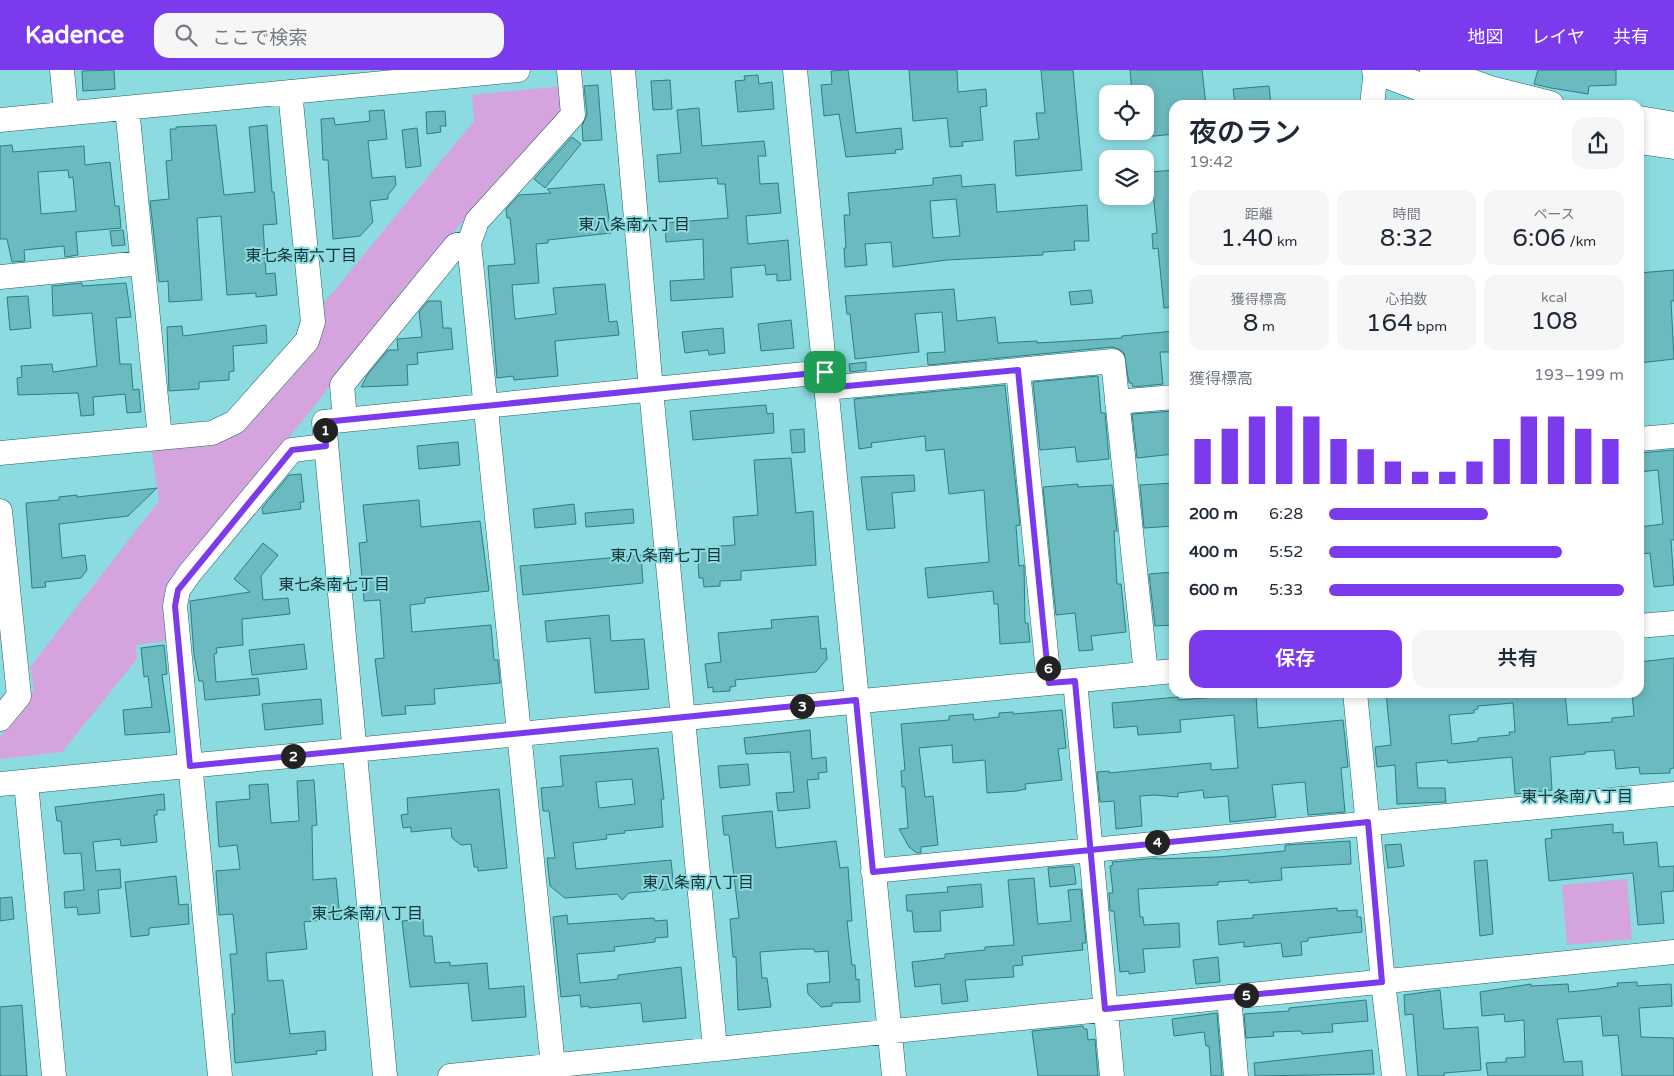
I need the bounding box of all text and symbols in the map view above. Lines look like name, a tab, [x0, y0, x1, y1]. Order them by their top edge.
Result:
search box	[154, 13, 504, 58]
text: Kadence	[25, 21, 124, 50]
icon: search	[172, 21, 200, 49]
text: 地図	[1468, 26, 1504, 48]
text: レイヤ	[1532, 26, 1585, 48]
text: 共有	[1613, 26, 1649, 48]
text: ここで検索	[212, 27, 307, 49]
map controls	[1099, 85, 1154, 205]
button: locate	[1099, 85, 1154, 140]
text: 夜のラン	[1189, 116, 1301, 150]
button: share	[1572, 117, 1624, 169]
button: layers	[1099, 150, 1154, 205]
text: 19:42	[1189, 152, 1233, 172]
text: 距離	[1245, 206, 1273, 223]
text: 時間	[1392, 206, 1420, 223]
text: ペース	[1534, 206, 1575, 223]
district label: 東八条南六丁目	[578, 215, 690, 235]
text: 1.40	[1220, 223, 1273, 253]
text: 8:32	[1380, 223, 1433, 253]
text: 6:06	[1512, 223, 1566, 253]
text: km	[1273, 233, 1297, 250]
text: /km	[1566, 233, 1596, 250]
district label: 東七条南六丁目	[245, 246, 357, 266]
text: kcal	[1541, 289, 1567, 306]
text: 獲得標高	[1231, 291, 1287, 308]
text: 心拍数	[1385, 291, 1427, 308]
text: 108	[1531, 306, 1578, 336]
text: 8	[1243, 308, 1258, 338]
text: 164	[1366, 308, 1413, 338]
text: m	[1258, 318, 1275, 335]
text: bpm	[1413, 318, 1447, 335]
pin	[804, 351, 846, 393]
icon: arrive	[811, 358, 839, 386]
text: 193–199 m	[1534, 365, 1624, 385]
text: 獲得標高	[1189, 369, 1253, 389]
pin: 1	[312, 418, 338, 442]
text: 1	[321, 422, 330, 439]
text: 200 m	[1189, 504, 1238, 524]
text: 6:28	[1269, 504, 1303, 524]
text: 400 m	[1189, 542, 1238, 562]
text: 5:52	[1269, 542, 1303, 562]
district label: 東八条南七丁目	[610, 546, 722, 566]
district label: 東七条南七丁目	[278, 575, 390, 595]
text: 600 m	[1189, 580, 1238, 600]
text: 5:33	[1269, 580, 1303, 600]
button: 保存	[1189, 630, 1402, 688]
button: 共有	[1412, 630, 1624, 688]
pin: 6	[1036, 656, 1060, 680]
text: 6	[1044, 660, 1053, 677]
pin: 3	[790, 694, 814, 718]
text: 3	[798, 698, 807, 715]
pin: 2	[280, 744, 306, 768]
text: 2	[289, 748, 298, 765]
district label: 東十条南八丁目	[1521, 787, 1633, 807]
pin: 4	[1144, 830, 1170, 854]
text: 4	[1153, 834, 1162, 851]
district label: 東八条南八丁目	[642, 873, 754, 893]
district label: 東七条南八丁目	[311, 904, 423, 924]
pin: 5	[1234, 982, 1258, 1008]
text: 5	[1242, 987, 1251, 1004]

